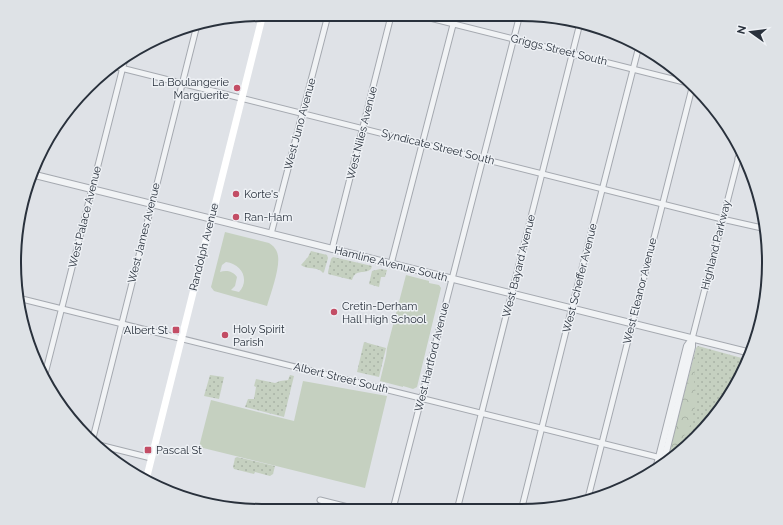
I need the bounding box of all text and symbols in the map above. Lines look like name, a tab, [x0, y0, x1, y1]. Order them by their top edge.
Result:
north arrow	[731, 12, 771, 52]
text: N	[734, 24, 749, 35]
street label: Griggs Street South	[509, 32, 609, 68]
place label: La Boulangerie Marguerite	[152, 76, 230, 102]
street label: West Juno Avenue	[281, 76, 319, 171]
marker: La Boulangerie Marguerite	[232, 83, 242, 93]
street label: West Niles Avenue	[344, 84, 380, 181]
street label: Syndicate Street South	[380, 127, 496, 167]
street label: West Palace Avenue	[66, 164, 104, 269]
street label: West James Avenue	[125, 181, 163, 284]
place label: Korte's	[244, 188, 278, 201]
marker: Korte's	[231, 189, 241, 199]
street label: Highland Parkway	[699, 199, 733, 291]
street label: Randolph Avenue	[187, 201, 221, 292]
place label: Ran-Ham	[244, 211, 292, 224]
marker: Ran-Ham	[231, 212, 241, 222]
street label: West Bayard Avenue	[500, 213, 538, 319]
street label: West Scheffer Avenue	[560, 222, 600, 334]
street label: West Eleanor Avenue	[621, 236, 660, 345]
street label: Hamline Avenue South	[333, 244, 449, 284]
place label: Cretin-Derham Hall High School	[342, 300, 426, 326]
street label: West Hartford Avenue	[412, 300, 452, 413]
marker: Cretin-Derham Hall High School	[329, 307, 339, 317]
place label: Holy Spirit Parish	[233, 323, 285, 349]
place label: Albert St	[124, 324, 168, 337]
marker: Albert St	[171, 325, 181, 335]
marker: Holy Spirit Parish	[220, 330, 230, 340]
street label: Albert Street South	[292, 360, 390, 396]
place label: Pascal St	[156, 444, 202, 457]
marker: Pascal St	[143, 445, 153, 455]

